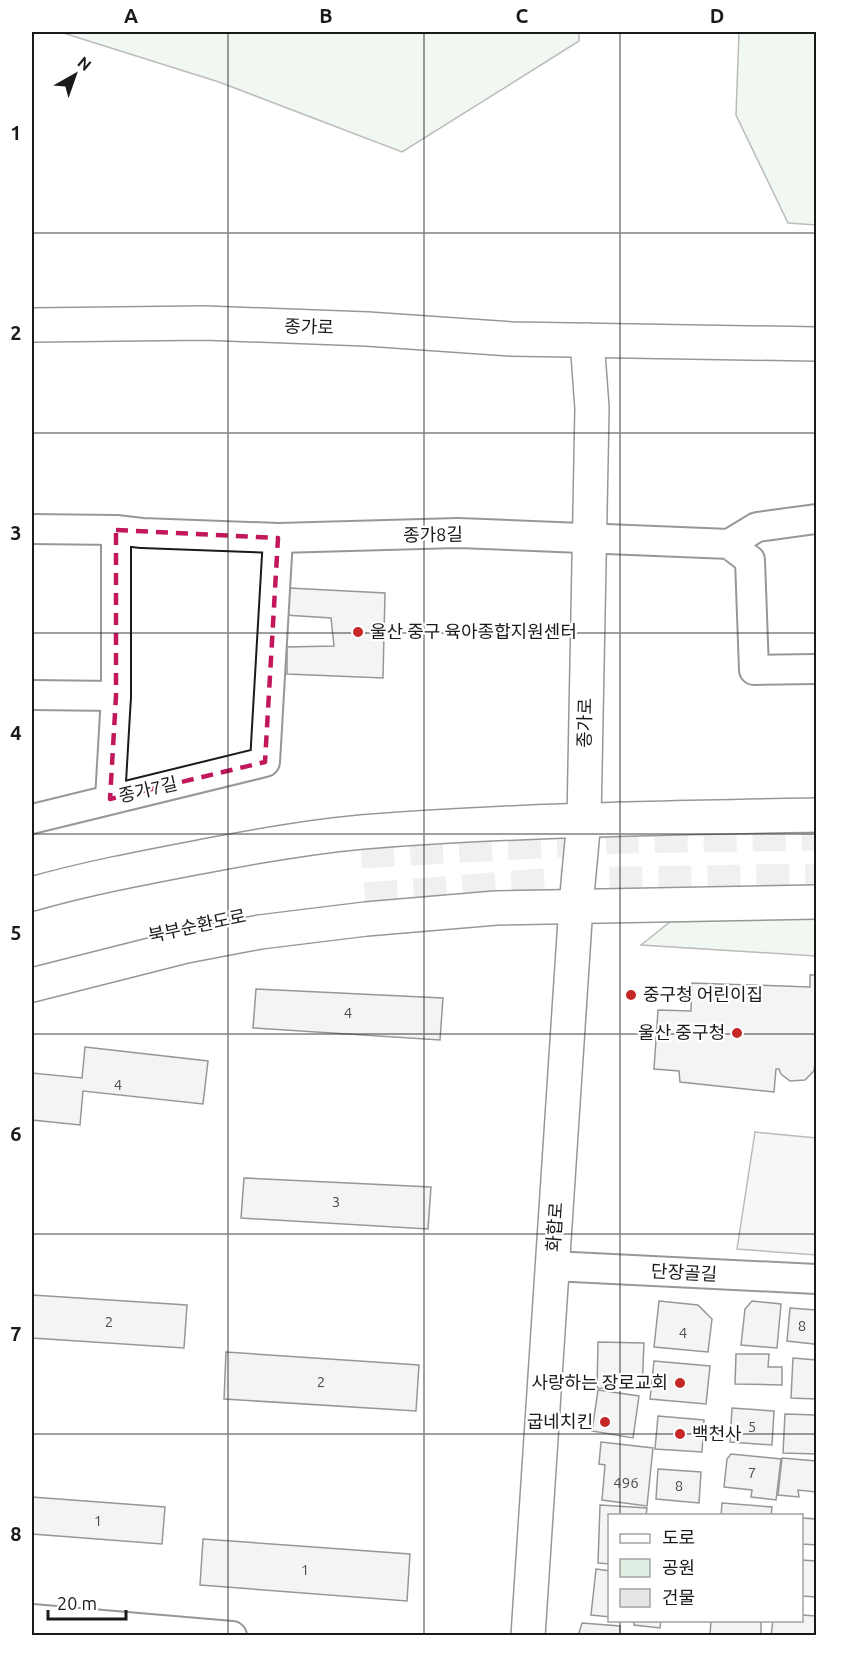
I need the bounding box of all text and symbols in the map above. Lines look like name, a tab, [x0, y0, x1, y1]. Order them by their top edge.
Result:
text: A	[124, 4, 138, 27]
text: B	[319, 4, 333, 27]
text: C	[516, 4, 529, 27]
text: D	[710, 4, 724, 27]
north arrow	[45, 45, 105, 105]
text: N	[74, 53, 95, 74]
text: 1	[10, 121, 22, 144]
street label: 종가로	[284, 315, 334, 337]
text: 2	[10, 321, 22, 344]
text: 3	[10, 521, 22, 544]
street label: 종가8길	[403, 523, 463, 545]
place label: 울산 중구 육아종합지원센터	[370, 621, 577, 641]
marker: 울산 중구 육아종합지원센터	[351, 625, 365, 639]
street label: 종가로	[574, 698, 594, 748]
text: 4	[10, 721, 22, 744]
street label: 종가7길	[116, 773, 179, 806]
street label: 북부순환도로	[146, 905, 247, 945]
text: 5	[10, 921, 22, 944]
place label: 중구청 어린이집	[643, 984, 763, 1004]
marker: 중구청 어린이집	[624, 988, 638, 1002]
house number: 4	[344, 1004, 352, 1021]
place label: 울산 중구청	[638, 1022, 725, 1042]
marker: 울산 중구청	[730, 1026, 744, 1040]
house number: 4	[114, 1076, 122, 1093]
text: 6	[10, 1122, 22, 1145]
house number: 3	[332, 1193, 340, 1210]
street label: 화합로	[542, 1201, 566, 1252]
street label: 단장골길	[650, 1260, 718, 1284]
house number: 2	[105, 1313, 113, 1330]
house number: 8	[798, 1317, 806, 1334]
text: 7	[10, 1322, 22, 1345]
house number: 4	[679, 1324, 687, 1341]
place label: 사랑하는 장로교회	[531, 1372, 668, 1392]
house number: 2	[317, 1373, 325, 1390]
marker: 사랑하는 장로교회	[673, 1376, 687, 1390]
place label: 굽네치킨	[527, 1411, 593, 1431]
marker: 굽네치킨	[598, 1415, 612, 1429]
house number: 5	[748, 1418, 756, 1435]
place label: 백천사	[692, 1423, 742, 1443]
marker: 백천사	[673, 1427, 687, 1441]
house number: 7	[748, 1464, 756, 1481]
house number: 496	[613, 1474, 639, 1491]
house number: 8	[675, 1477, 683, 1494]
house number: 1	[94, 1512, 102, 1529]
legend	[608, 1514, 803, 1622]
text: 8	[10, 1522, 22, 1545]
text: 도로	[662, 1527, 695, 1547]
text: 공원	[662, 1557, 695, 1577]
house number: 1	[301, 1561, 309, 1578]
scale bar	[48, 1583, 126, 1621]
text: 건물	[662, 1587, 695, 1607]
text: 20 m	[57, 1593, 97, 1613]

